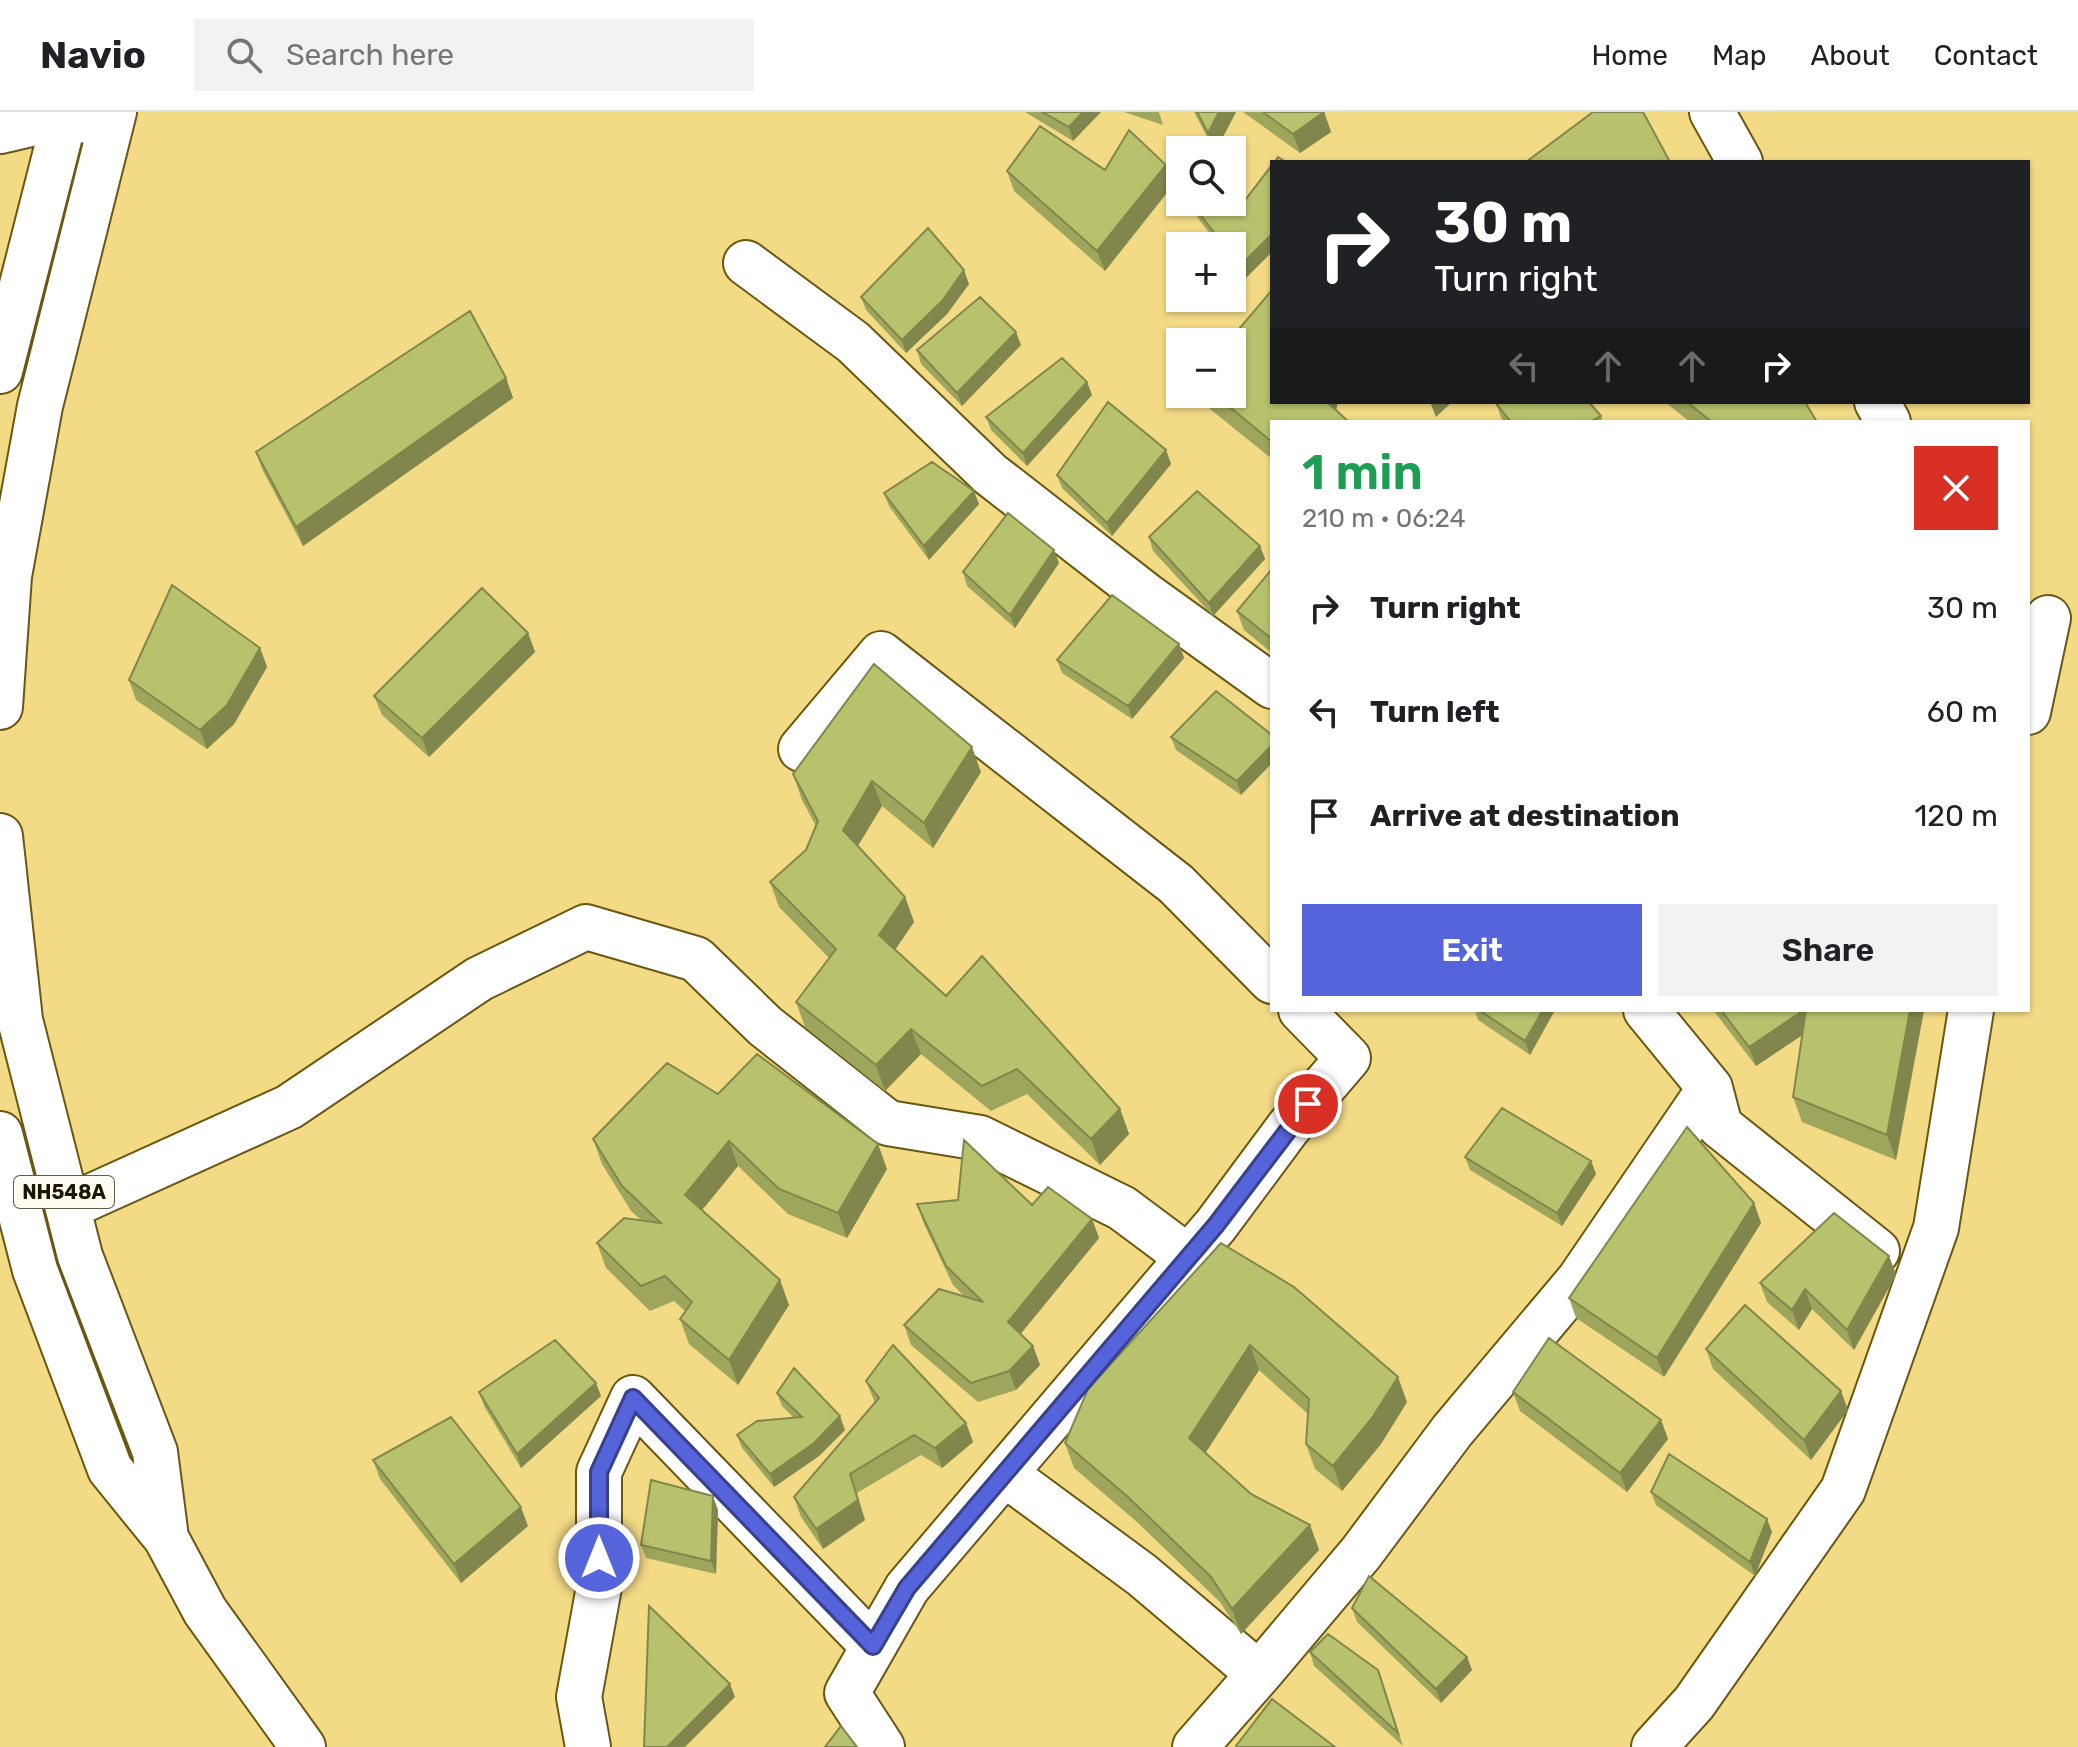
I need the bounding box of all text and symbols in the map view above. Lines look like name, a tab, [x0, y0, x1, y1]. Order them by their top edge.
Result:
search box	[194, 19, 754, 91]
text: Navio	[40, 32, 146, 78]
icon: search	[222, 33, 266, 77]
text: Search here	[286, 37, 454, 73]
text: Home	[1591, 39, 1668, 72]
text: Map	[1712, 39, 1766, 72]
text: About	[1810, 39, 1890, 72]
text: Contact	[1934, 39, 2038, 72]
map controls	[1166, 136, 1246, 408]
button: search	[1166, 136, 1246, 216]
text: 30 m	[1434, 190, 1572, 256]
icon: right	[1302, 192, 1406, 296]
button: +	[1166, 232, 1246, 312]
text: Turn right	[1434, 257, 1598, 300]
button: −	[1166, 328, 1246, 408]
icon: left	[1502, 344, 1546, 388]
icon: ahead	[1586, 344, 1630, 388]
icon: ahead	[1670, 344, 1714, 388]
icon: right	[1754, 344, 1798, 388]
text: 1 min	[1302, 444, 1423, 501]
button: close	[1914, 446, 1998, 530]
text: 210 m · 06:24	[1302, 503, 1466, 534]
icon: right	[1302, 586, 1346, 630]
text: Turn right	[1370, 590, 1521, 626]
text: 30 m	[1927, 590, 1998, 626]
icon: left	[1302, 690, 1346, 734]
text: Turn left	[1370, 694, 1500, 730]
text: 60 m	[1927, 694, 1998, 730]
icon: arrive	[1302, 794, 1346, 838]
text: Arrive at destination	[1370, 798, 1680, 834]
text: 120 m	[1914, 798, 1998, 834]
button: Exit	[1302, 904, 1642, 996]
button: Share	[1658, 904, 1998, 996]
pin	[1274, 1070, 1342, 1138]
icon: arrive	[1286, 1082, 1330, 1126]
road number: NH548A	[14, 1176, 114, 1208]
position arrow	[557, 1516, 641, 1600]

